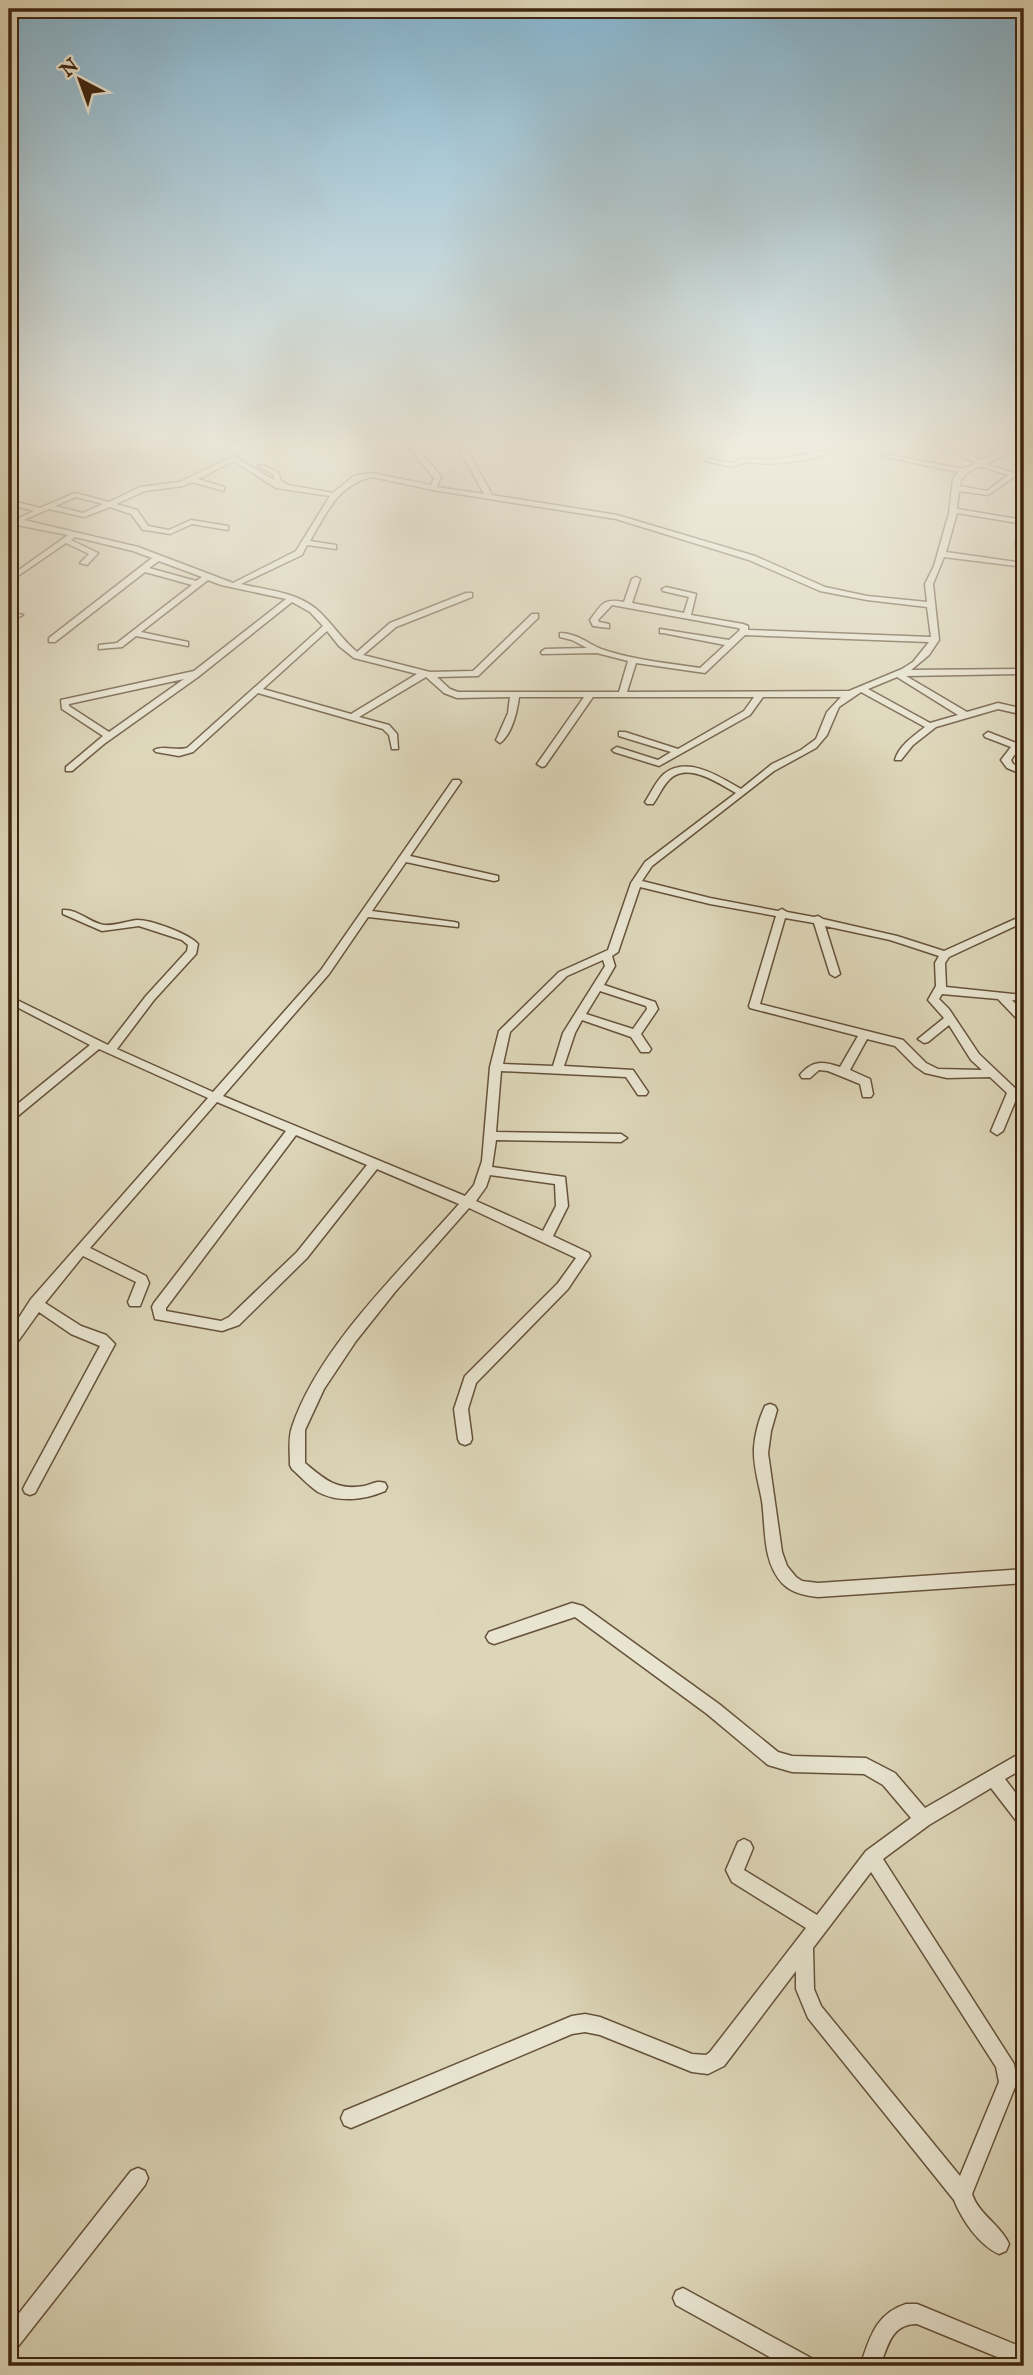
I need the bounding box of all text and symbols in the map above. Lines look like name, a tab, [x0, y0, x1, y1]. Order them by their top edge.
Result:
north arrow	[46, 46, 116, 116]
text: N	[55, 54, 85, 84]

